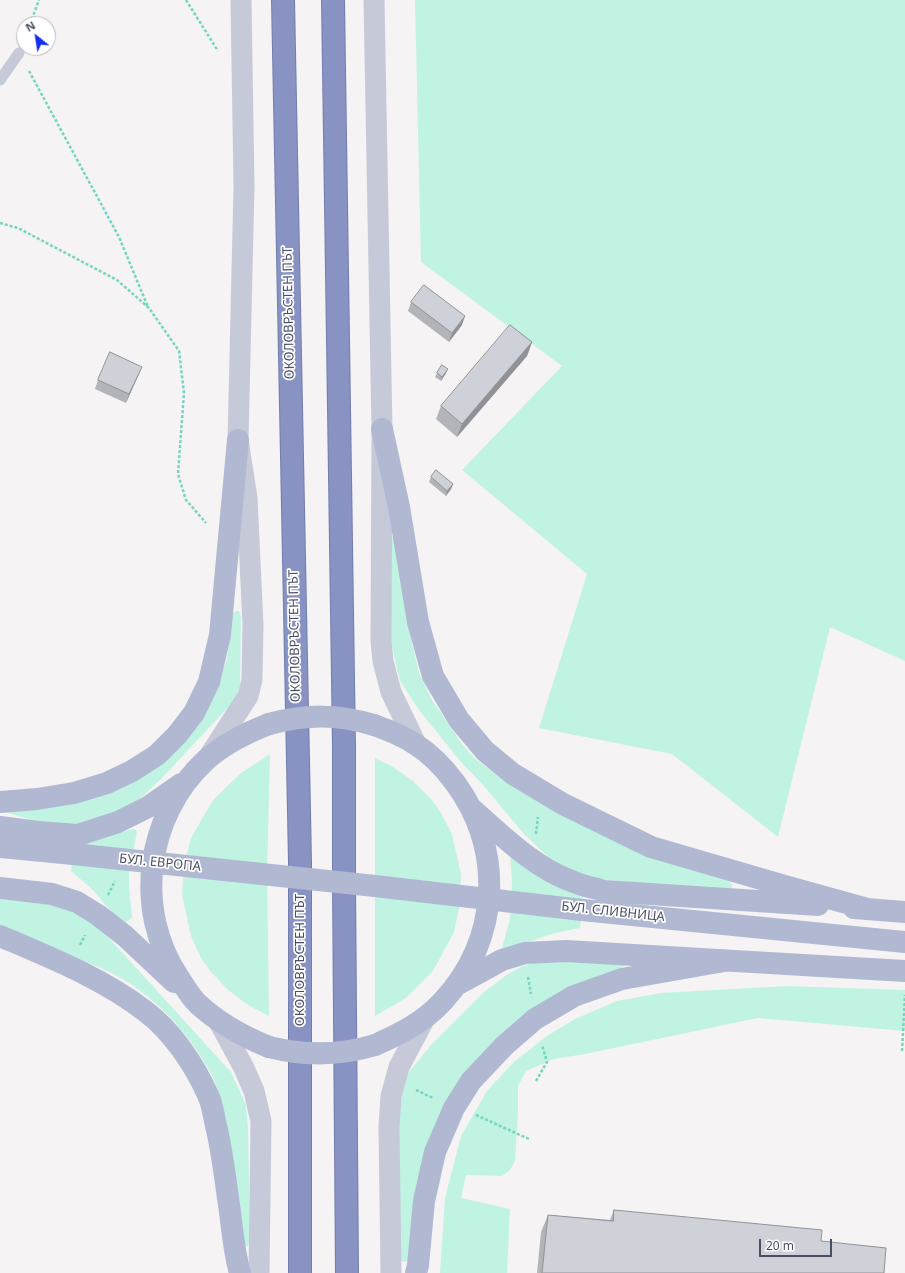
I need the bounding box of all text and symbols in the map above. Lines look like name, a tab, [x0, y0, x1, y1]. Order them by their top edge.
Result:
north arrow	[16, 16, 56, 56]
text: N	[23, 17, 38, 35]
street label: ОКОЛОВРЪСТЕН ПЪТ	[280, 247, 298, 379]
street label: ОКОЛОВРЪСТЕН ПЪТ	[286, 570, 304, 702]
street label: БУЛ. ЕВРОПА	[118, 851, 202, 875]
street label: ОКОЛОВРЪСТЕН ПЪТ	[292, 894, 308, 1026]
street label: БУЛ. СЛИВНИЦА	[561, 899, 665, 925]
scale bar	[761, 1231, 834, 1257]
text: 20 m	[766, 1237, 794, 1254]

